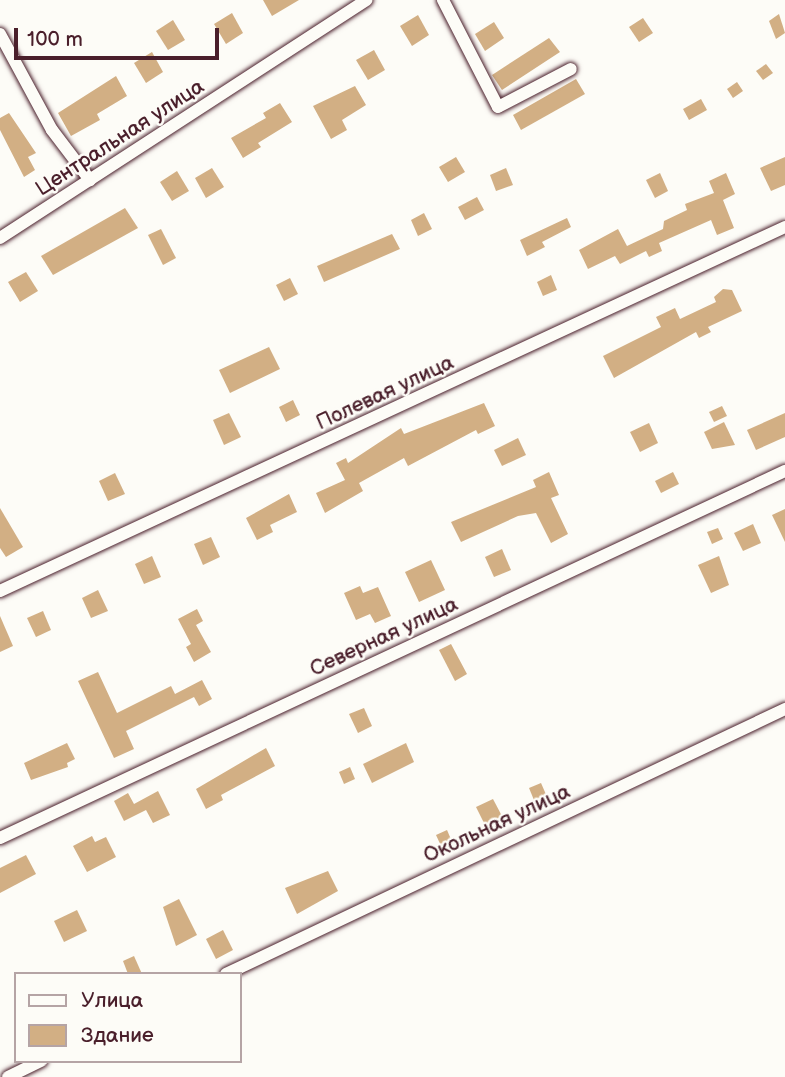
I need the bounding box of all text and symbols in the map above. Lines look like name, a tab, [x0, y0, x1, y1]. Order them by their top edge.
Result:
scale bar	[18, 14, 222, 58]
text: 100 m	[27, 27, 83, 52]
street label: Центральная улица	[31, 74, 209, 202]
street label: Полевая улица	[312, 350, 458, 436]
street label: Северная улица	[306, 592, 462, 682]
street label: Окольная улица	[420, 779, 574, 869]
legend	[14, 972, 242, 1063]
text: Улица	[81, 988, 143, 1013]
text: Здание	[81, 1023, 154, 1048]

